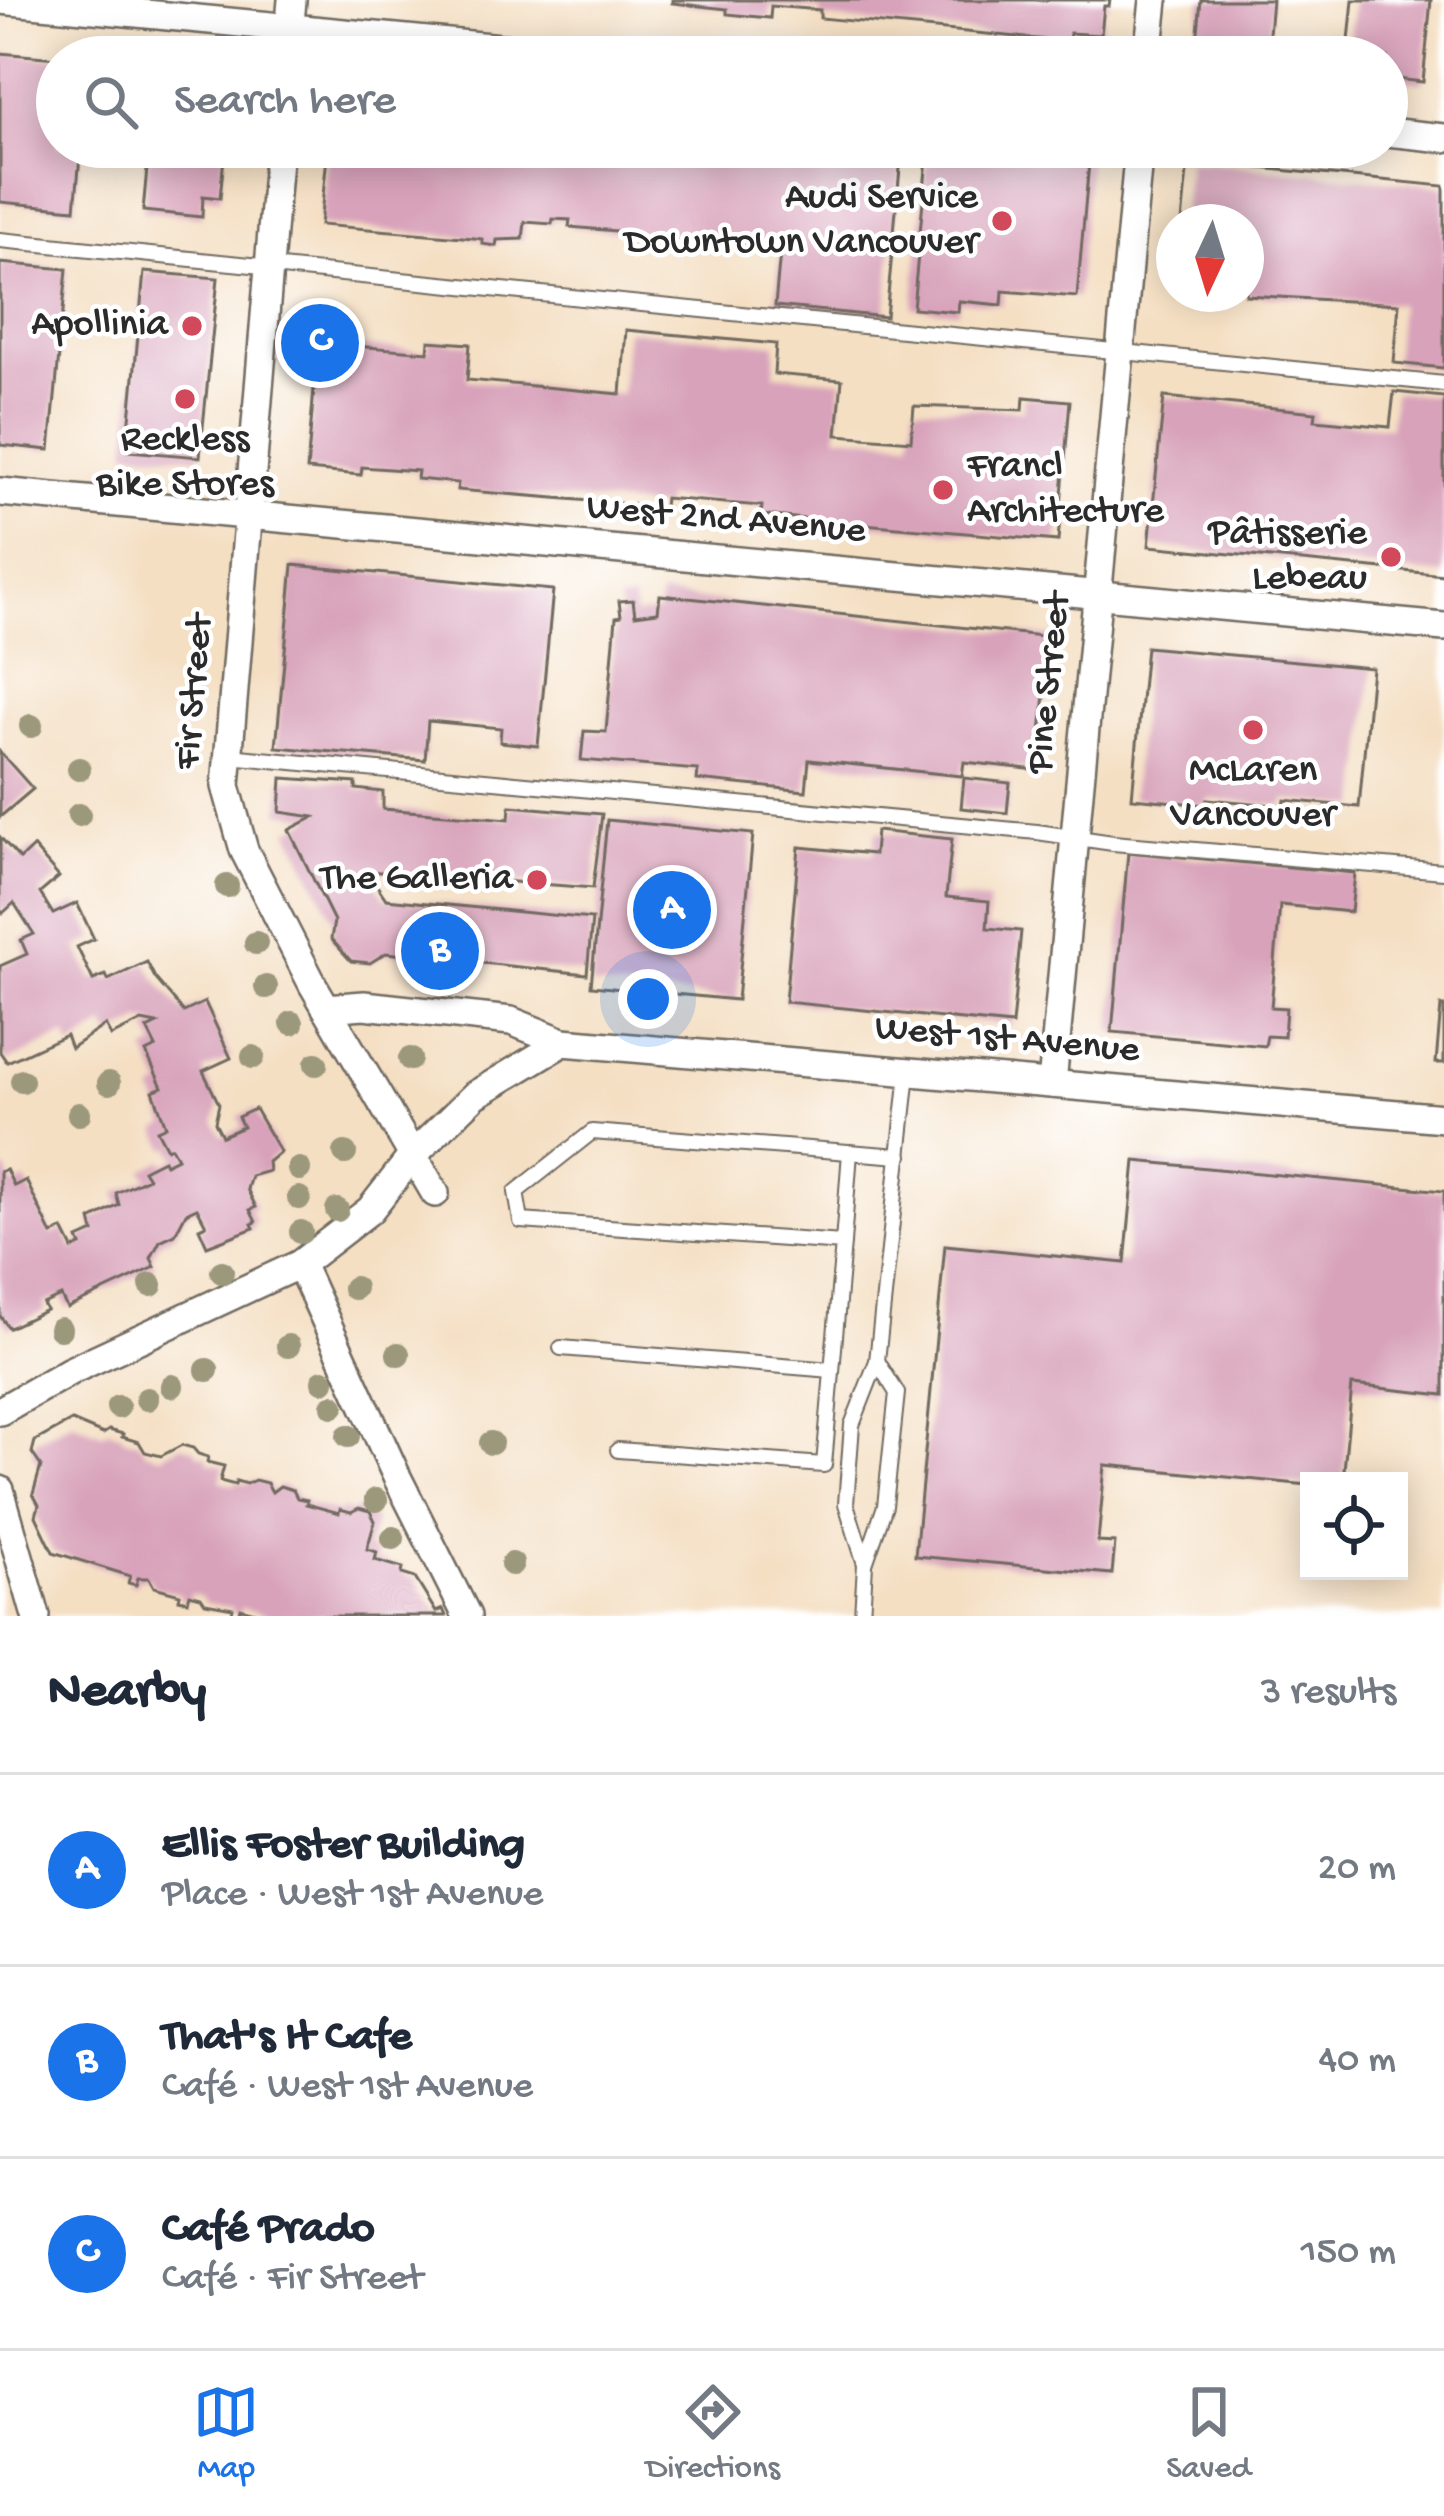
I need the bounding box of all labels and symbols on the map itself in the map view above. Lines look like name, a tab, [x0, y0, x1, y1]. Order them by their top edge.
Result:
place label: Audi Service Downtown Vancouver	[622, 176, 981, 267]
north arrow	[1156, 204, 1264, 312]
marker: Audi Service Downtown Vancouver	[989, 208, 1015, 234]
pin: C	[281, 298, 359, 388]
place label: Apollinia	[31, 303, 169, 349]
marker: Apollinia	[179, 313, 205, 339]
marker: Reckless Bike Stores	[172, 386, 198, 412]
place label: Reckless Bike Stores	[95, 418, 275, 509]
place label: Francl Architecture	[966, 445, 1165, 536]
marker: Francl Architecture	[930, 477, 956, 503]
street label: West 2nd Avenue	[585, 486, 868, 556]
place label: Pâtisserie Lebeau	[1206, 512, 1368, 603]
marker: Pâtisserie Lebeau	[1378, 544, 1404, 570]
street label: Pine Street	[1018, 587, 1084, 778]
street label: Fir Street	[166, 609, 226, 772]
marker: McLaren Vancouver	[1240, 717, 1266, 743]
place label: McLaren Vancouver	[1170, 749, 1339, 840]
place label: The Galleria	[318, 857, 514, 903]
pin: A	[633, 865, 711, 955]
marker: The Galleria	[524, 867, 550, 893]
pin: B	[401, 906, 479, 996]
your location	[618, 969, 678, 1029]
street label: West 1st Avenue	[873, 1007, 1142, 1076]

